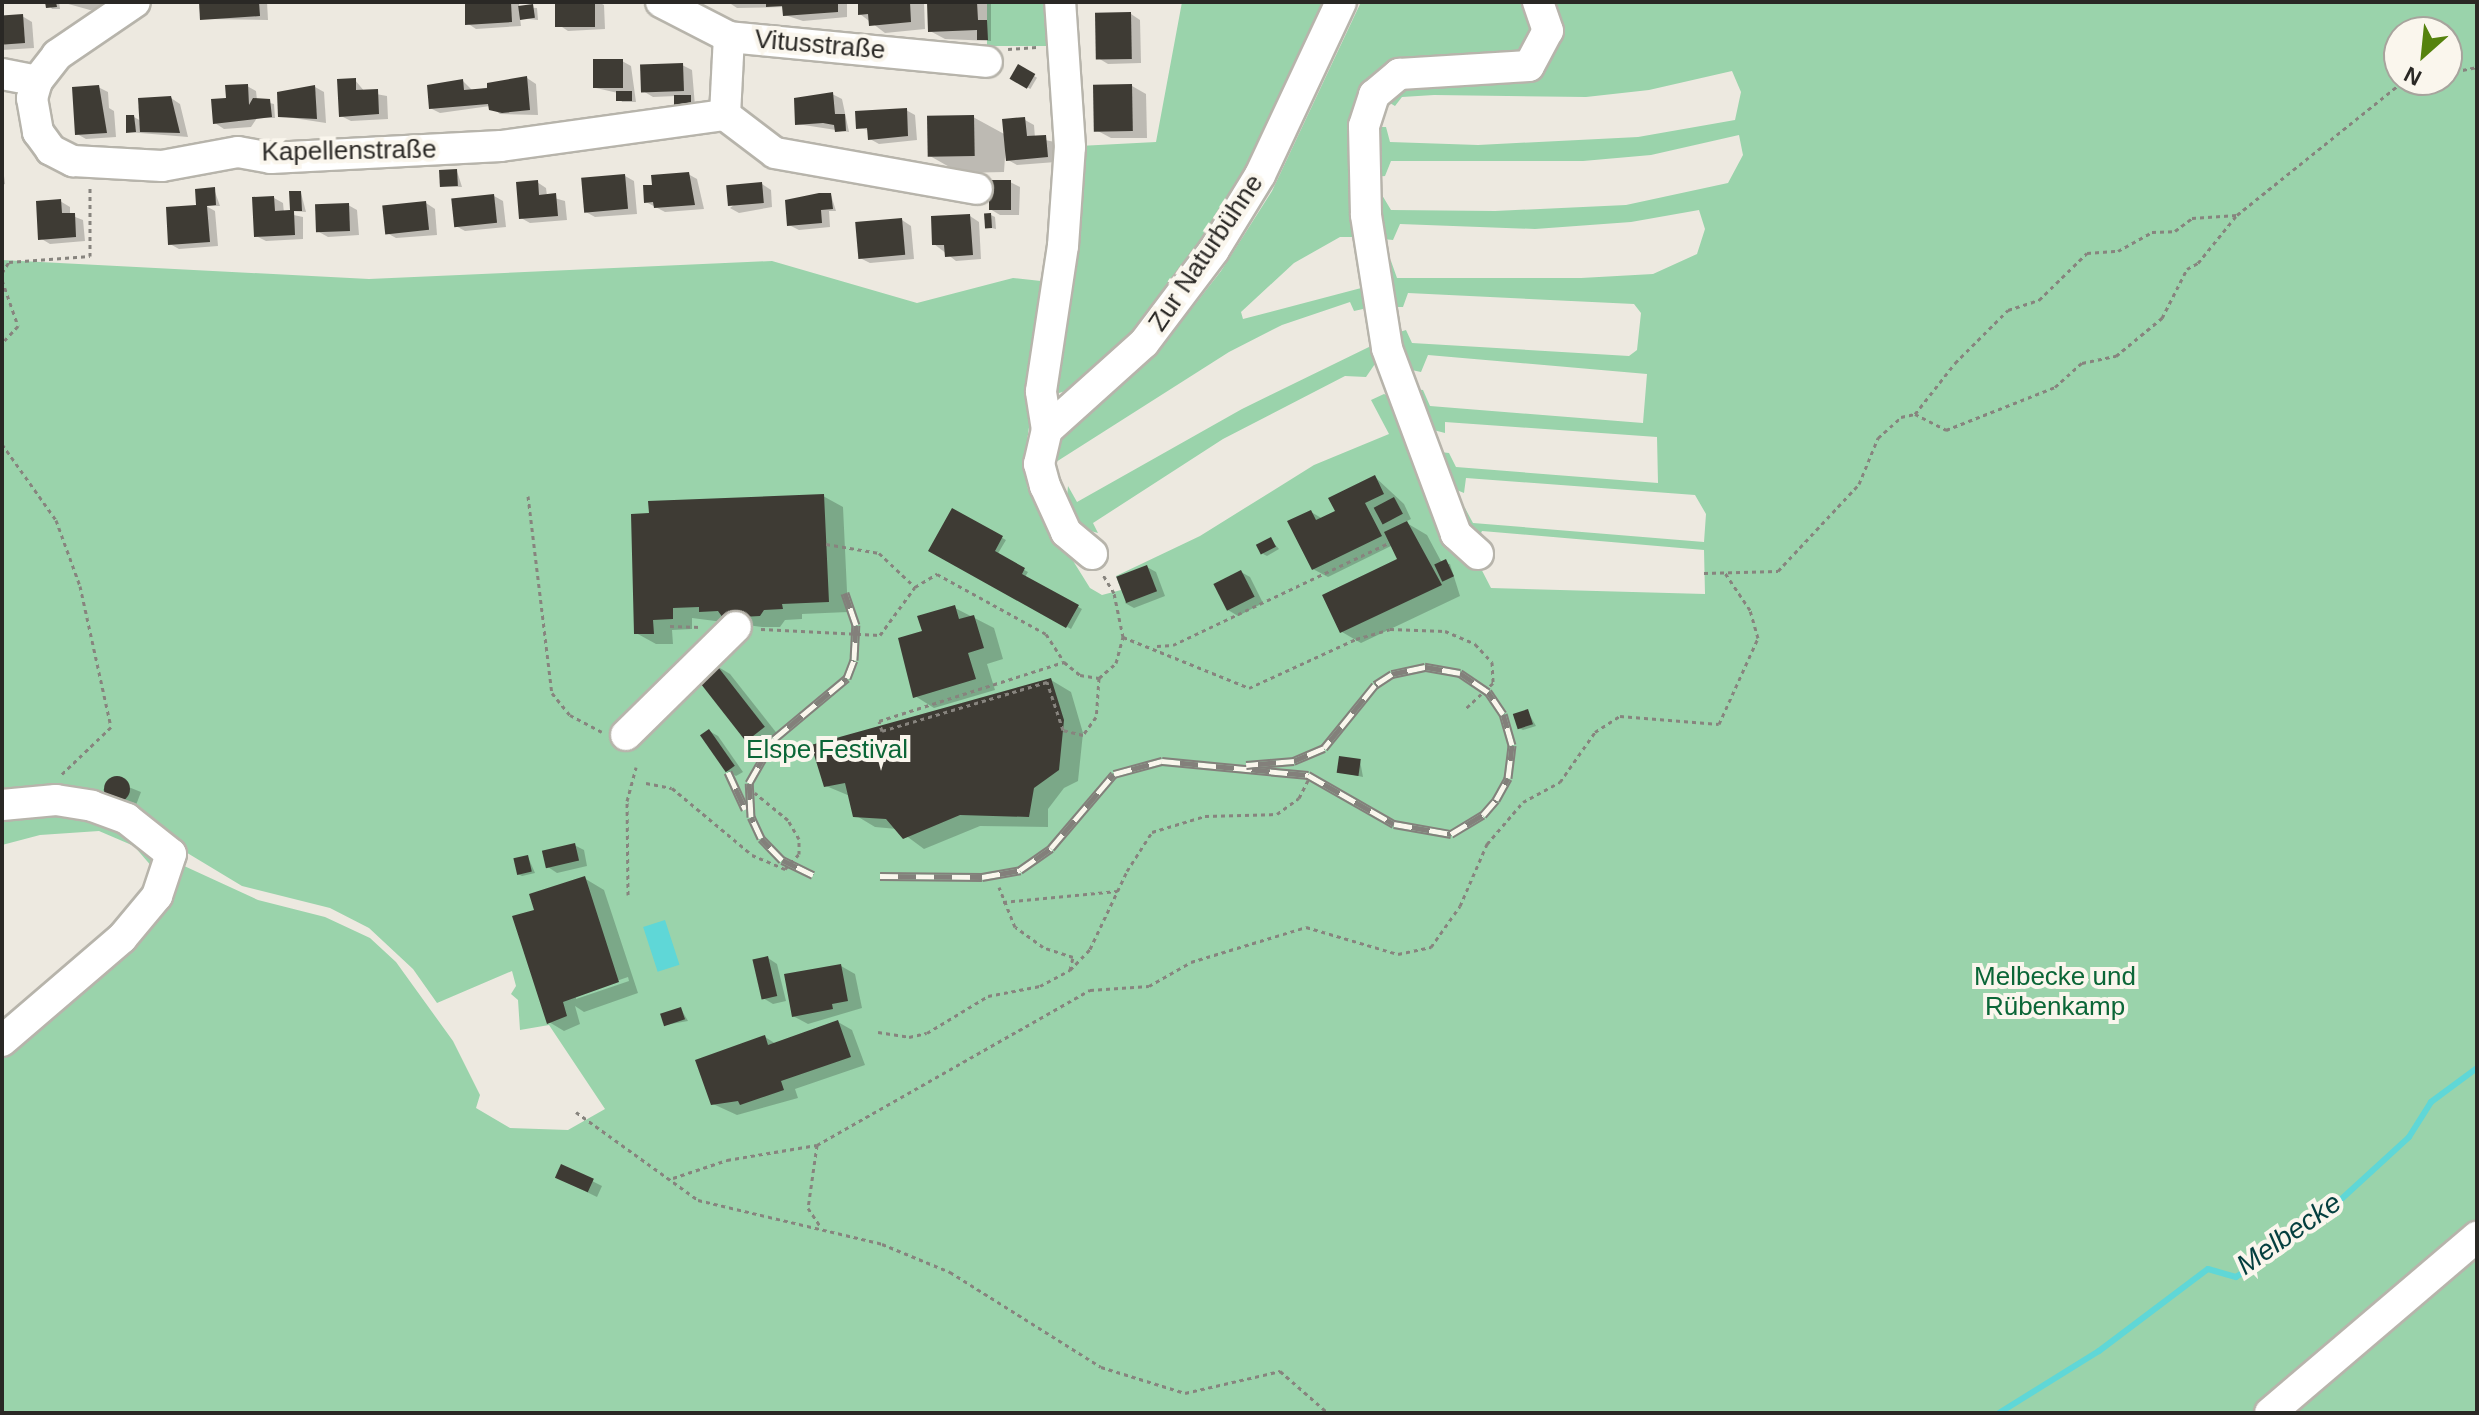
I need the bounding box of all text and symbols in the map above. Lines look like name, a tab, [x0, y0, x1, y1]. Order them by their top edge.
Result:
north arrow	[2383, 16, 2463, 96]
street label: Vitusstraße	[753, 24, 887, 66]
text: N	[2400, 61, 2426, 91]
street label: Kapellenstraße	[261, 134, 437, 168]
street label: Zur Naturbühne	[1142, 169, 1270, 337]
park label: Elspe Festival	[746, 734, 908, 766]
park label: Melbecke und Rübenkamp	[1974, 961, 2136, 1022]
water label: Melbecke	[2230, 1186, 2348, 1282]

